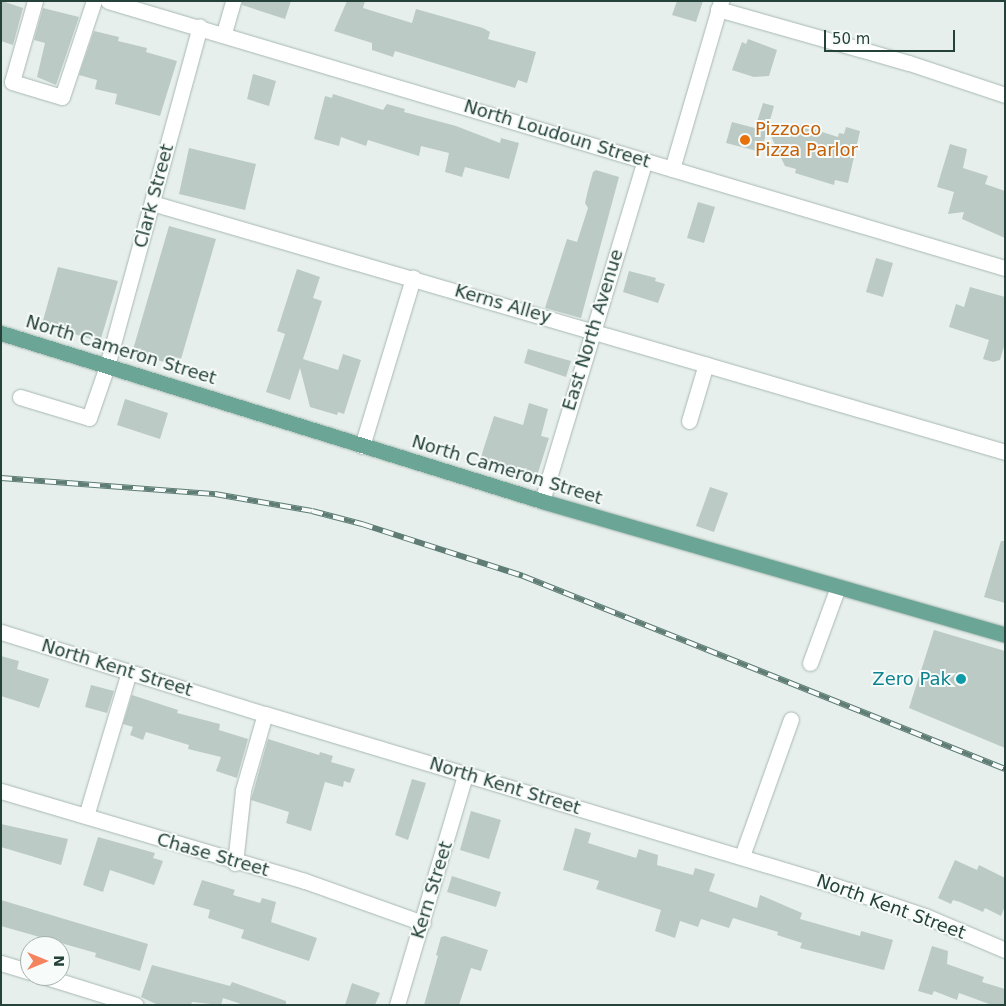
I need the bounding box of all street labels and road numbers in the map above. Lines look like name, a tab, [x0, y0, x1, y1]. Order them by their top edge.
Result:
street label: North Loudoun Street	[461, 95, 653, 173]
street label: Clark Street	[130, 142, 178, 250]
street label: East North Avenue	[558, 247, 628, 413]
street label: Kerns Alley	[452, 280, 554, 328]
street label: North Cameron Street	[23, 311, 219, 389]
street label: North Cameron Street	[409, 431, 605, 509]
street label: North Kent Street	[39, 635, 195, 701]
street label: North Kent Street	[427, 753, 583, 819]
street label: Chase Street	[154, 829, 272, 881]
street label: Kern Street	[407, 839, 457, 941]
street label: North Kent Street	[814, 870, 968, 944]

